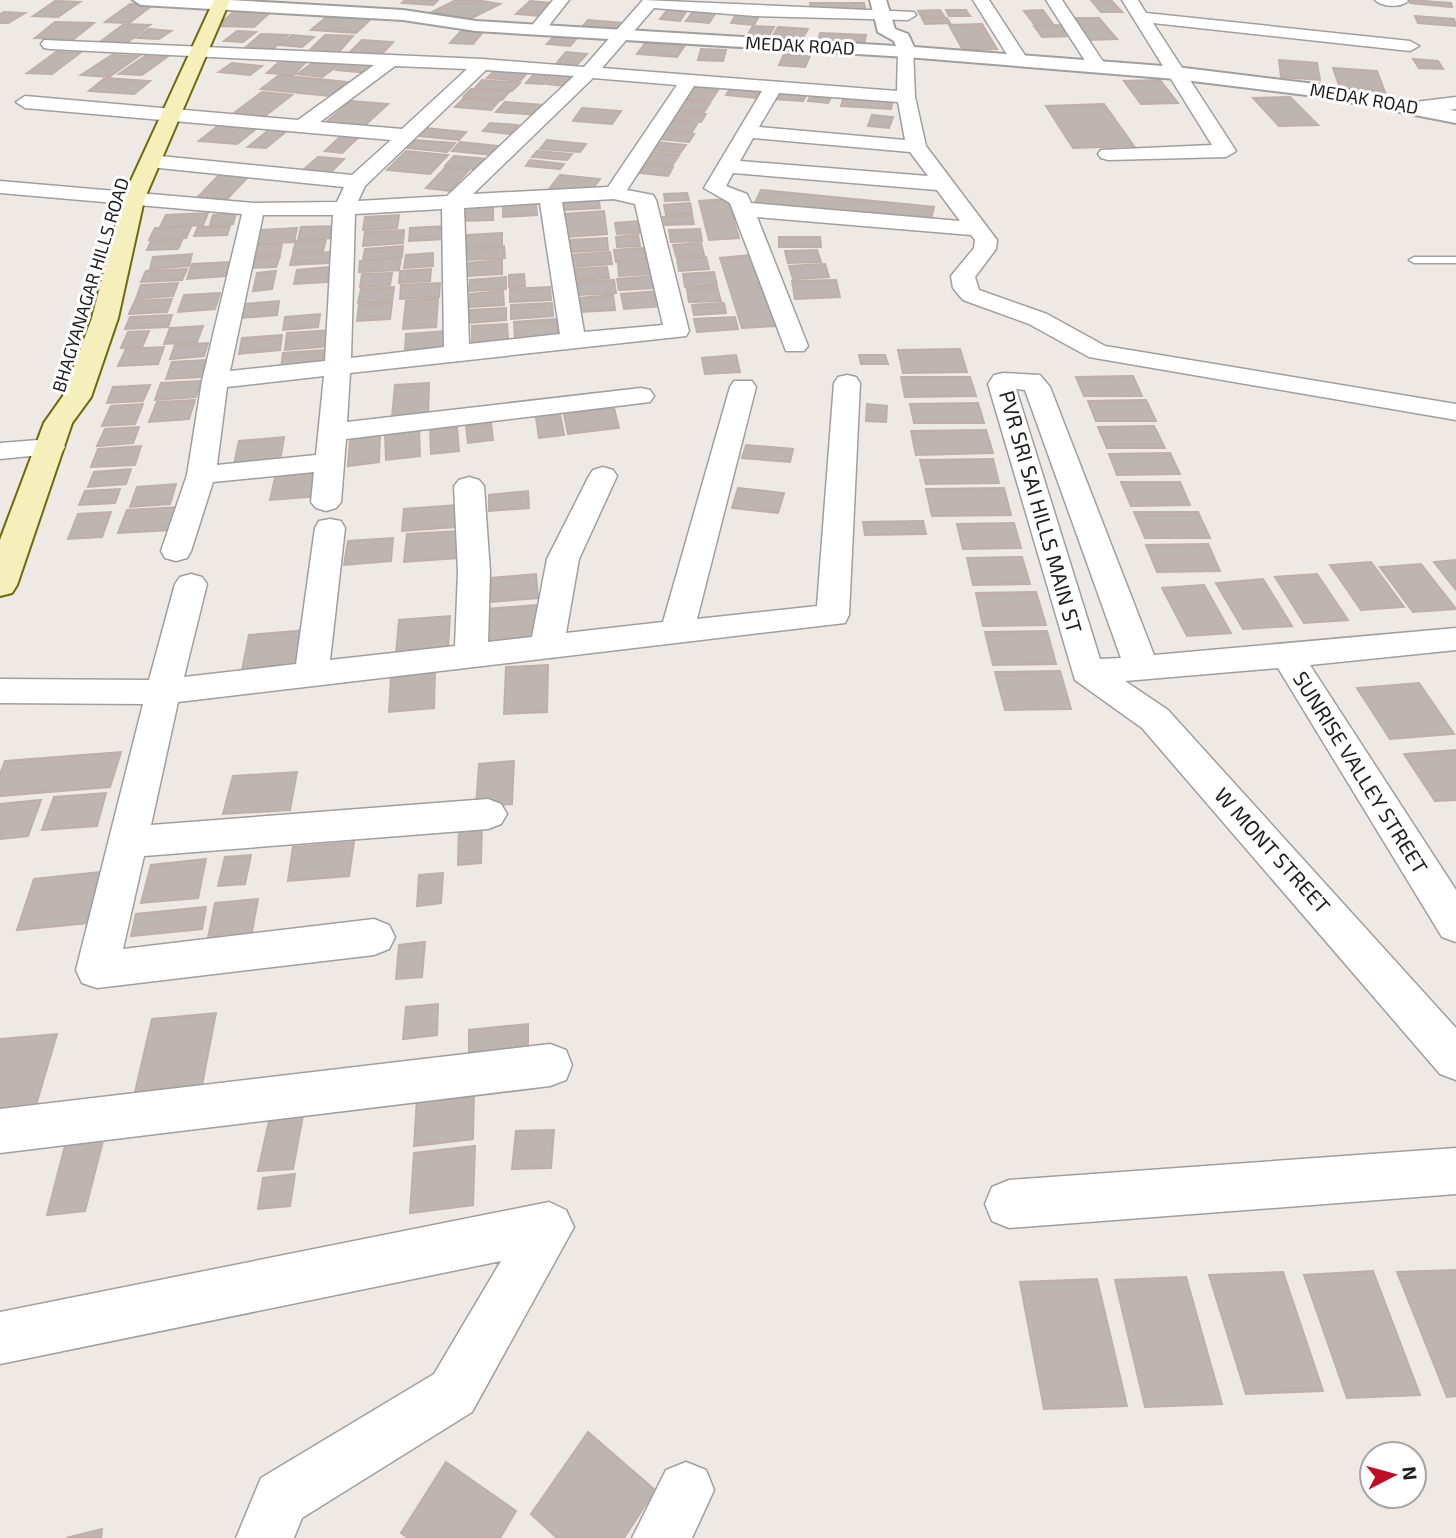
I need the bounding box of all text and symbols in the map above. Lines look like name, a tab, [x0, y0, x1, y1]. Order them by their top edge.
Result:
street label: MEDAK ROAD	[745, 31, 855, 59]
street label: MEDAK ROAD	[1308, 78, 1420, 118]
street label: BHAGYANAGAR HILLS ROAD	[47, 175, 133, 395]
street label: PVR SRI SAI HILLS MAIN ST	[995, 388, 1088, 636]
street label: SUNRISE VALLEY STREET	[1289, 666, 1434, 878]
street label: W MONT STREET	[1210, 782, 1336, 918]
north arrow	[1358, 1440, 1428, 1510]
text: N	[1398, 1465, 1423, 1481]

